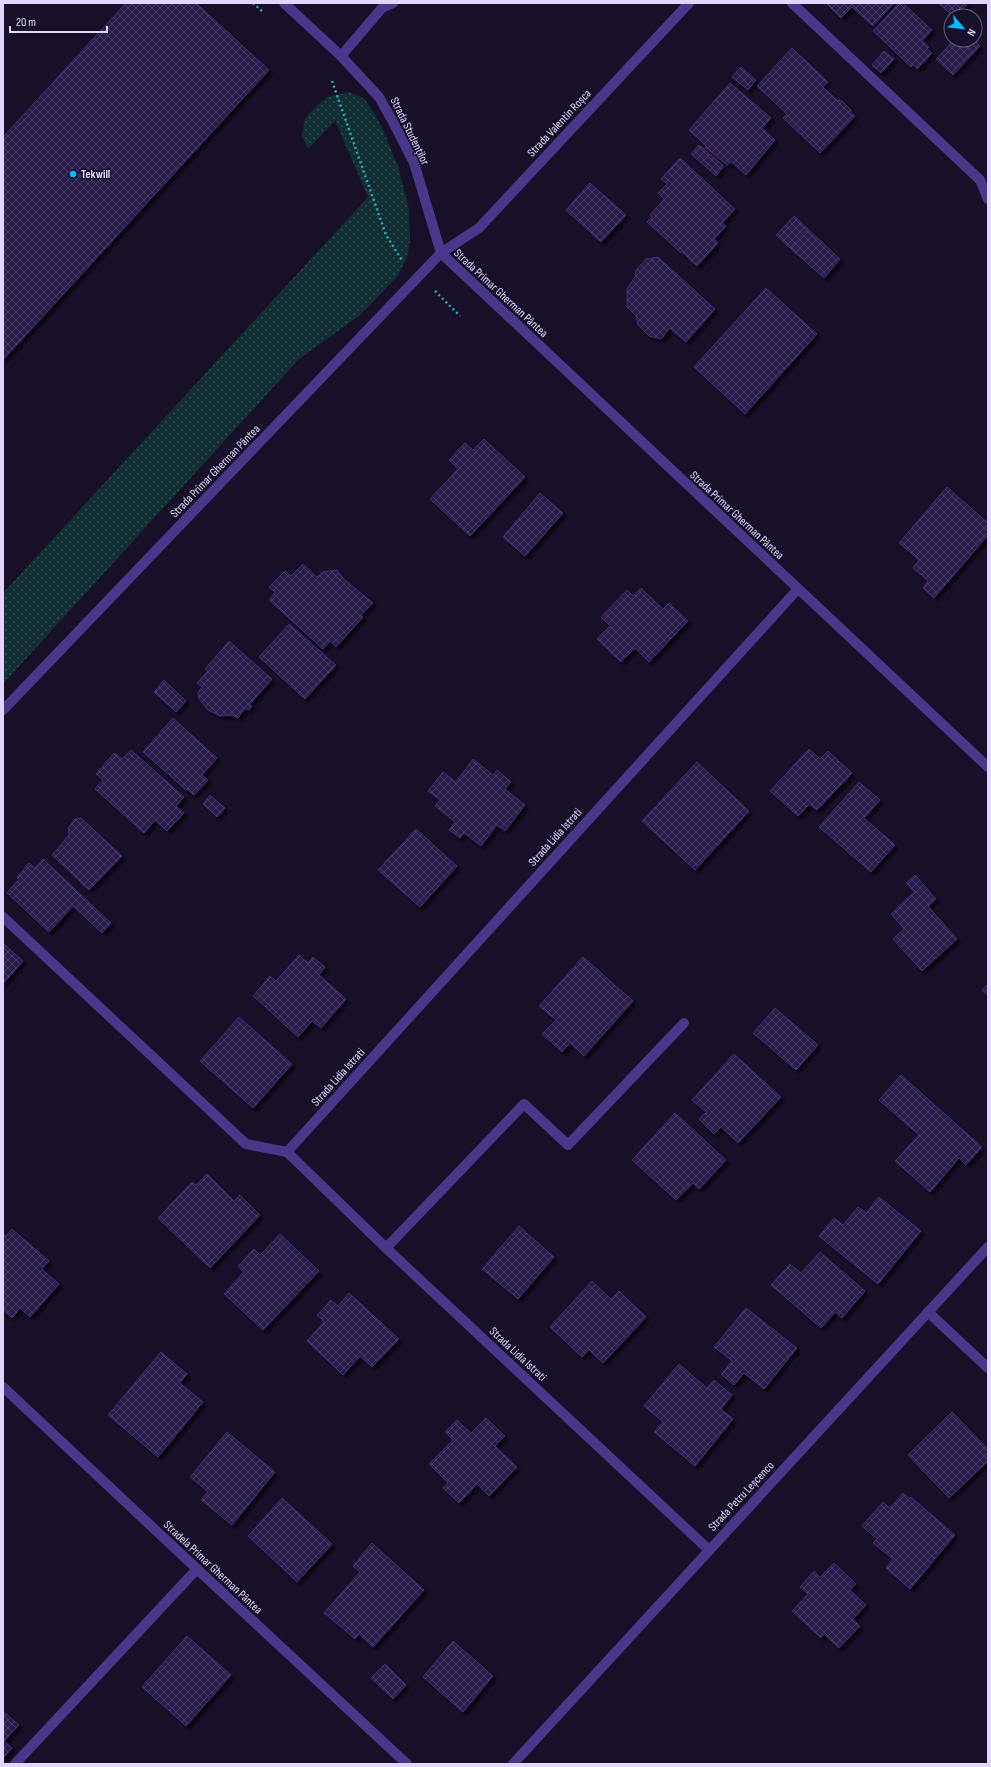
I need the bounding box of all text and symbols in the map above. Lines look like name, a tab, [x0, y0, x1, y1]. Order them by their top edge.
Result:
scale bar	[10, 8, 107, 34]
north arrow	[943, 8, 983, 48]
text: 20 m	[16, 15, 36, 30]
text: N	[964, 27, 979, 38]
street label: Strada Valentin Roșca	[524, 86, 595, 160]
street label: Strada Studenților	[387, 95, 433, 168]
place label: Tekwill	[81, 167, 110, 182]
marker: Tekwill	[68, 169, 78, 179]
street label: Strada Primar Gherman Pântea	[451, 246, 551, 341]
street label: Strada Primar Gherman Pântea	[167, 422, 264, 521]
street label: Strada Primar Gherman Pântea	[687, 468, 787, 563]
street label: Strada Lidia Istrati	[525, 805, 585, 869]
street label: Strada Lidia Istrati	[308, 1045, 368, 1109]
street label: Strada Lidia Istrati	[486, 1324, 549, 1385]
street label: Strada Petru Leșcenco	[705, 1458, 778, 1534]
street label: Stradela Primar Gherman Pântea	[160, 1517, 266, 1618]

